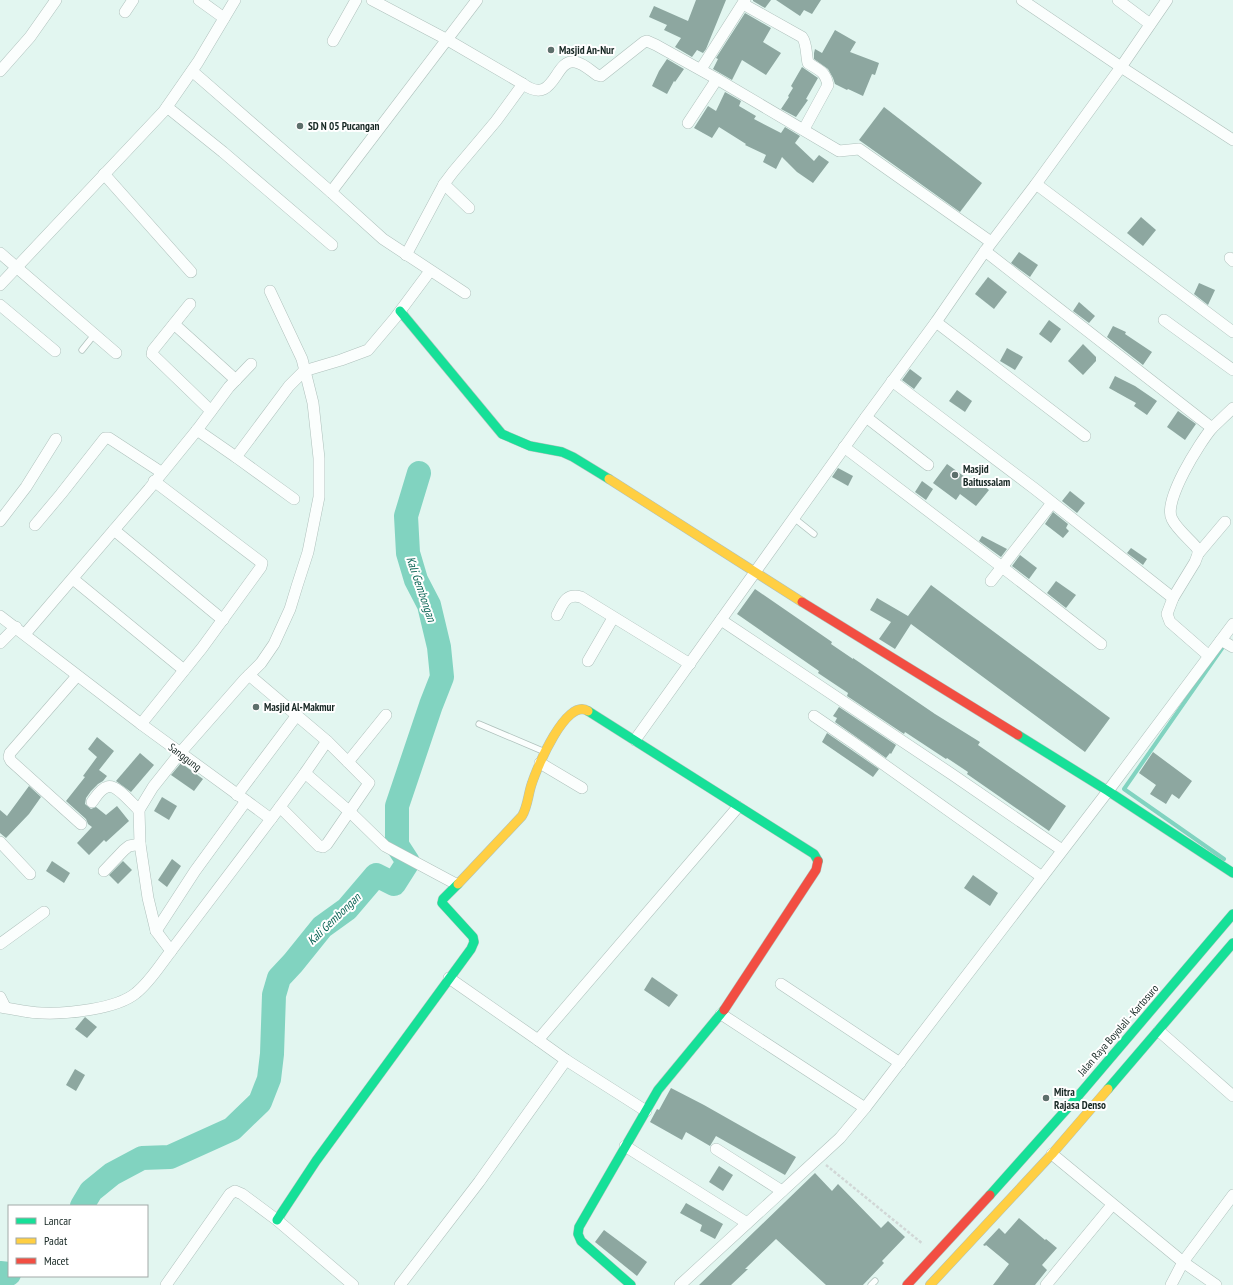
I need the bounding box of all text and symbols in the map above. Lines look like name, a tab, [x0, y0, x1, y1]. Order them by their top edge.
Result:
place label: Masjid An-Nur	[559, 43, 615, 57]
marker: Masjid An-Nur	[546, 45, 556, 55]
place label: SD N 05 Pucangan	[308, 119, 379, 133]
marker: SD N 05 Pucangan	[295, 121, 305, 131]
place label: Masjid Baitussalam	[963, 462, 1010, 489]
marker: Masjid Baitussalam	[950, 470, 960, 480]
water label: Kali Gembongan	[403, 554, 440, 624]
place label: Masjid Al-Makmur	[264, 700, 335, 714]
marker: Masjid Al-Makmur	[251, 702, 261, 712]
street label: Sanggung	[166, 740, 205, 774]
water label: Kali Gembongan	[304, 889, 364, 948]
street label: Jalan Raya Boyolali - Kartosuro	[1074, 981, 1162, 1079]
place label: Mitra Rajasa Denso	[1054, 1085, 1106, 1112]
marker: Mitra Rajasa Denso	[1041, 1093, 1051, 1103]
legend	[8, 1205, 148, 1277]
text: Lancar	[44, 1213, 72, 1228]
text: Padat	[44, 1233, 68, 1248]
text: Macet	[44, 1253, 69, 1268]

